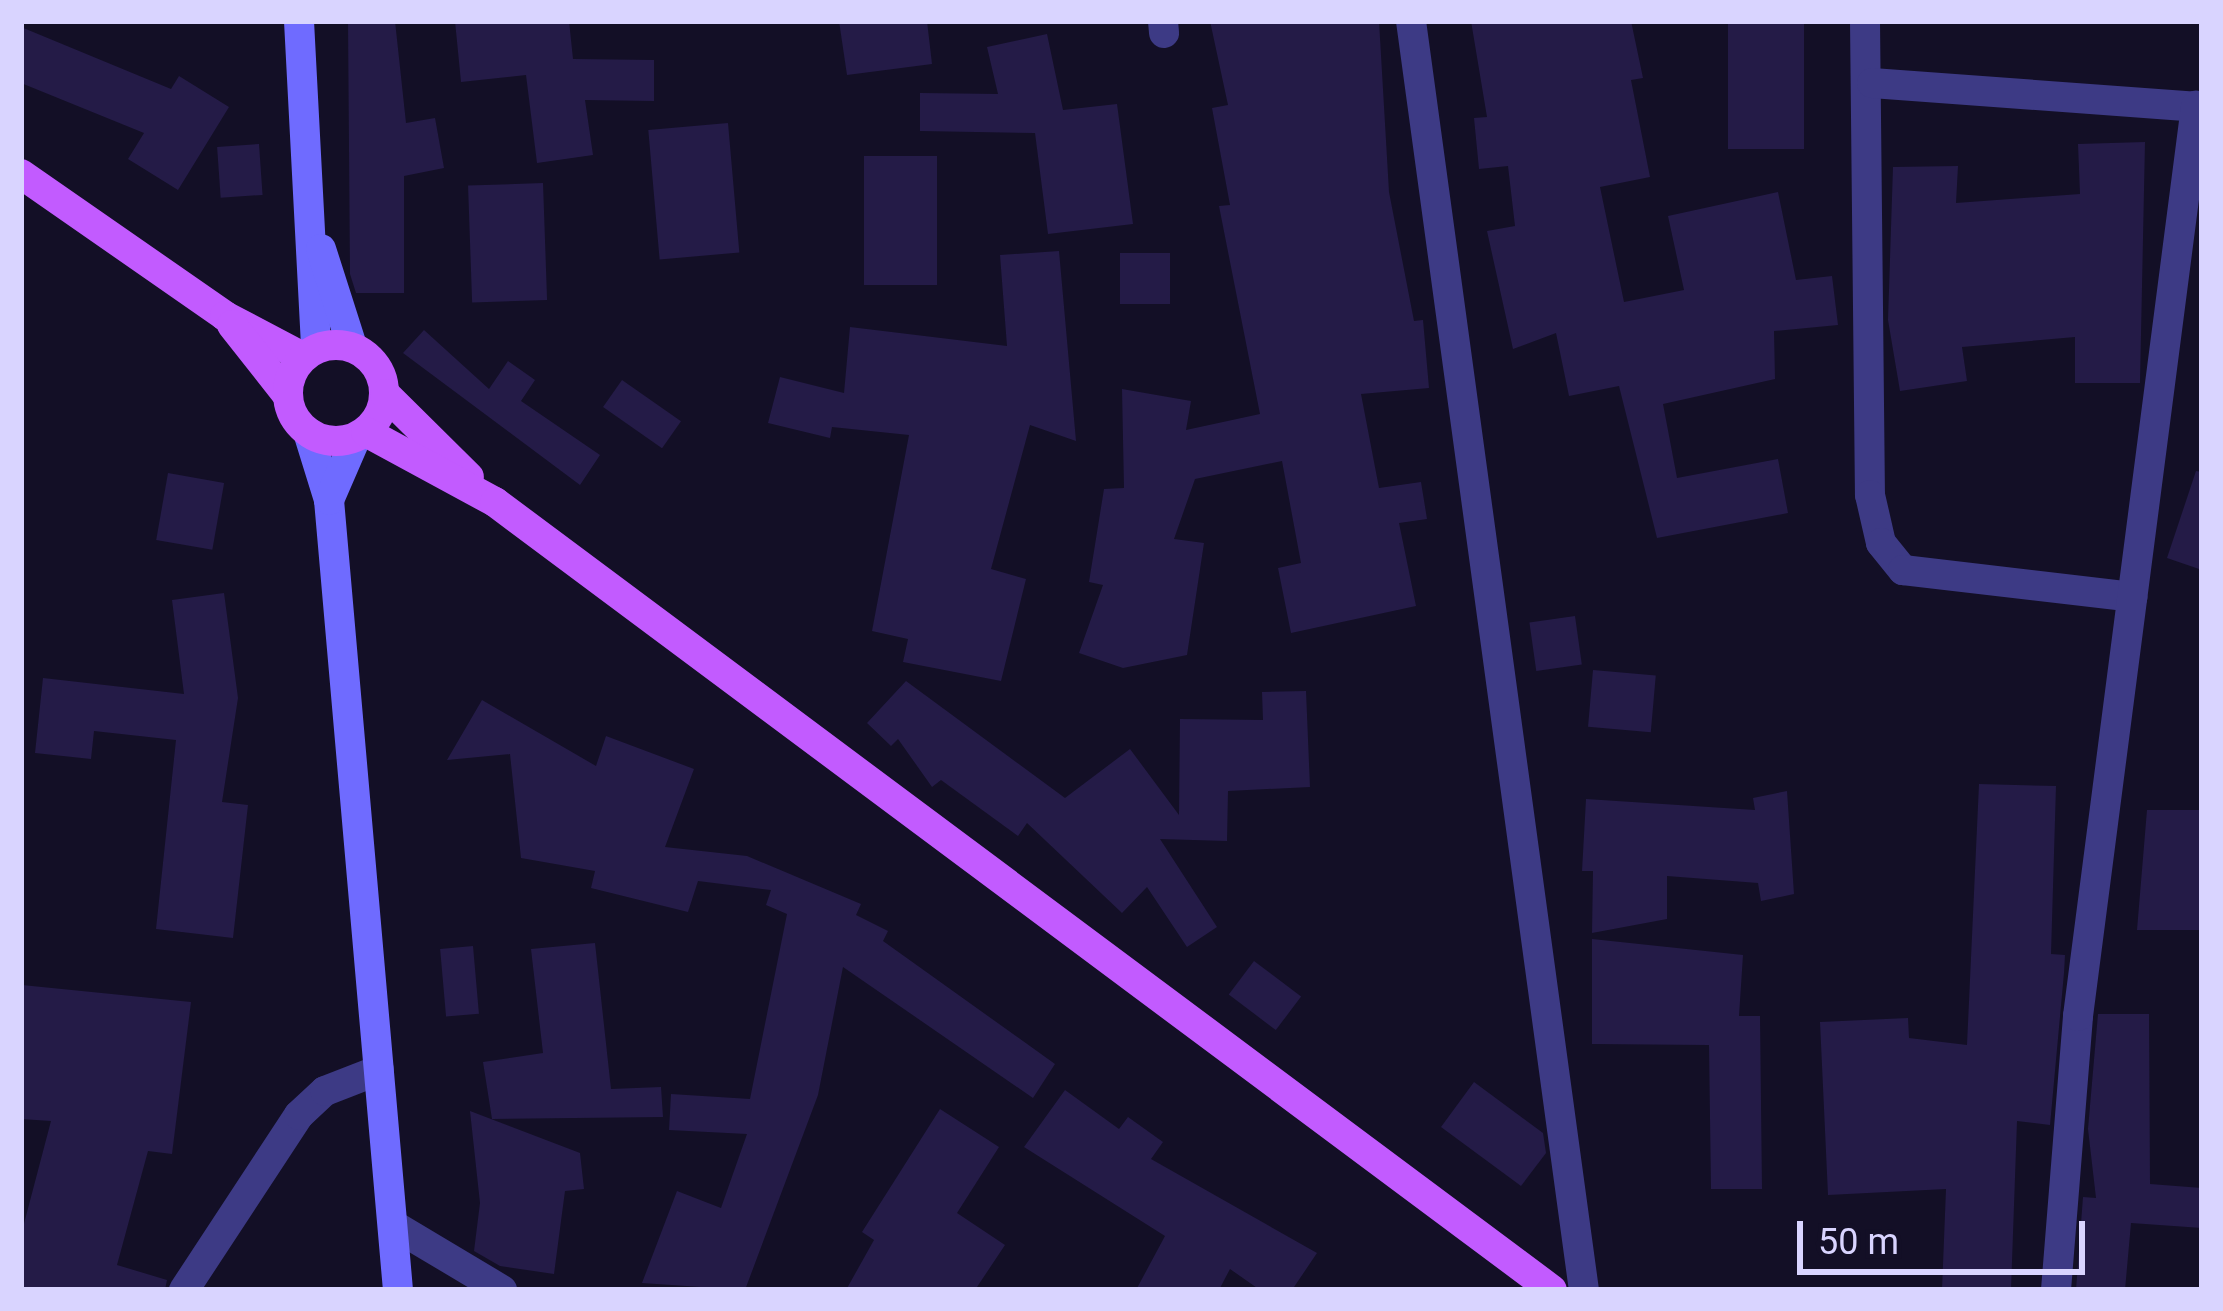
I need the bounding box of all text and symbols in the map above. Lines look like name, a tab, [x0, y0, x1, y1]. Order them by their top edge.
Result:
scale bar	[1803, 1197, 2091, 1271]
text: 50 m	[1818, 1221, 1899, 1263]

